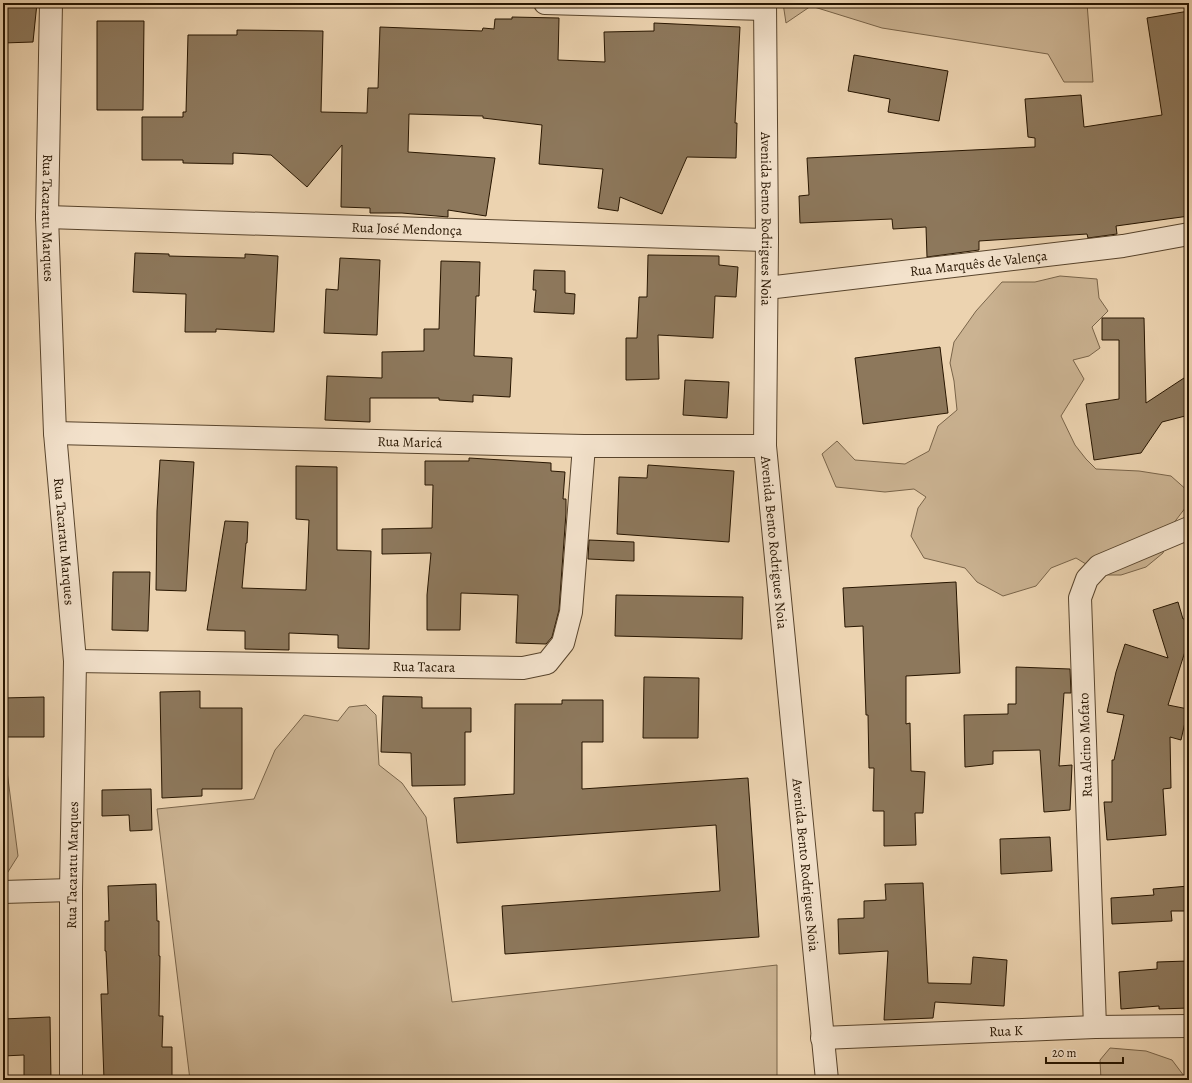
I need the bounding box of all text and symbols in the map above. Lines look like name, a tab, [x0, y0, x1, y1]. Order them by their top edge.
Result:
street label: Avenida Bento Rodrigues Noia	[756, 131, 776, 306]
street label: Rua Tacaratu Marques	[37, 154, 58, 282]
street label: Rua José Mendonça	[351, 218, 463, 240]
street label: Rua Marquês de Valença	[909, 246, 1049, 281]
street label: Rua Maricá	[377, 432, 443, 453]
street label: Avenida Bento Rodrigues Noia	[756, 454, 792, 630]
street label: Rua Tacaratu Marques	[49, 477, 79, 606]
street label: Rua Tacara	[393, 657, 456, 677]
street label: Rua Alcino Mofato	[1074, 692, 1097, 798]
street label: Avenida Bento Rodrigues Noia	[787, 777, 823, 953]
street label: Rua Tacaratu Marques	[62, 801, 83, 929]
street label: Rua K	[989, 1021, 1023, 1041]
scale bar	[1046, 1039, 1123, 1065]
text: 20 m	[1052, 1045, 1076, 1061]

